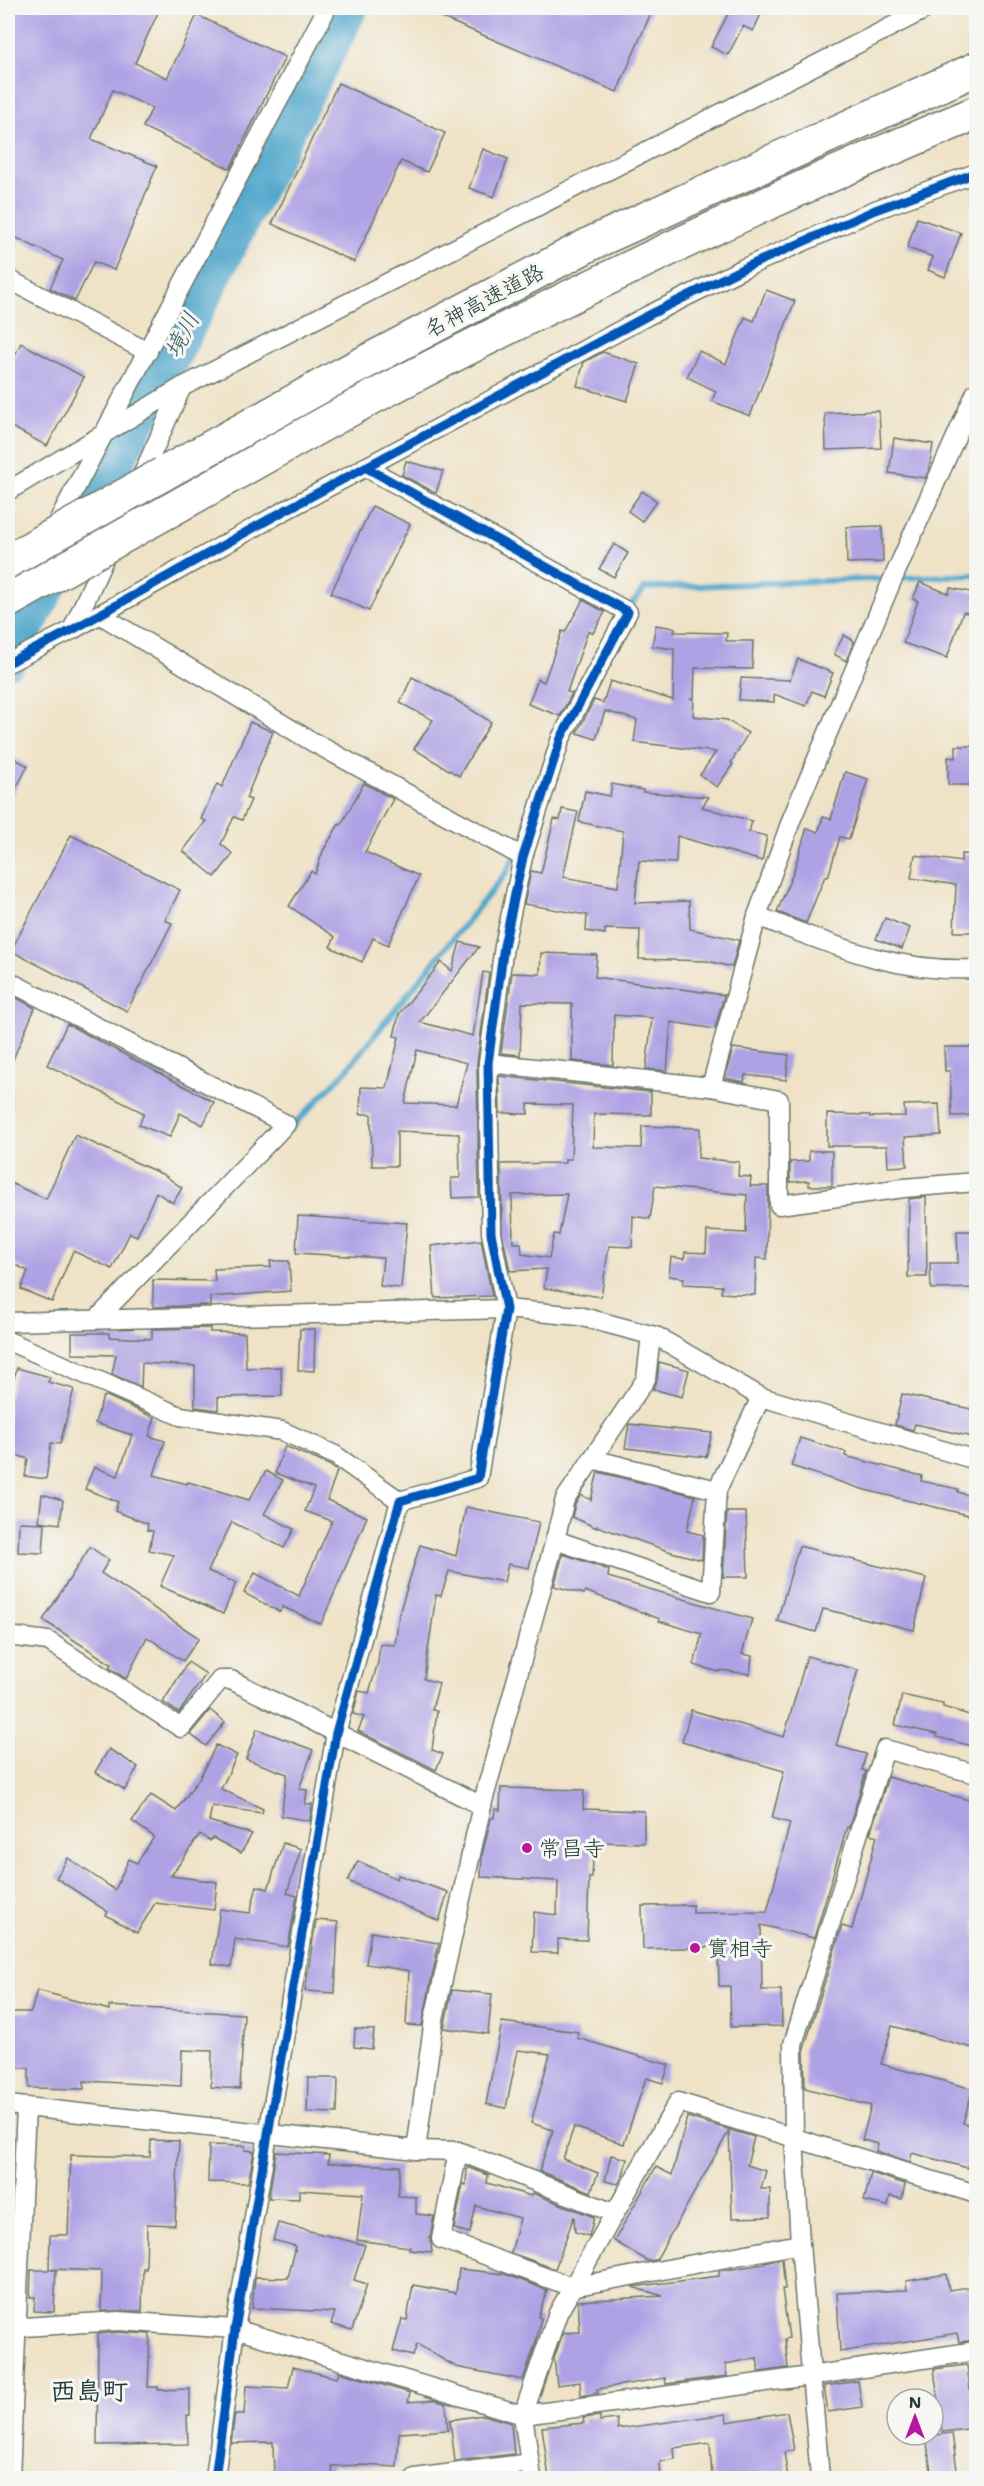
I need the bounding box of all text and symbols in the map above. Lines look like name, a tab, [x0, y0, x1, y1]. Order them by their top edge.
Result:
street label: 名神高速道路	[419, 257, 549, 344]
water label: 境川	[157, 306, 207, 364]
place label: 常昌寺	[539, 1834, 605, 1863]
marker: 常昌寺	[520, 1841, 534, 1855]
place label: 實相寺	[707, 1934, 773, 1963]
marker: 實相寺	[688, 1941, 702, 1955]
district label: 西島町	[50, 2373, 128, 2408]
north arrow	[885, 2387, 945, 2447]
text: N	[909, 2392, 921, 2413]

